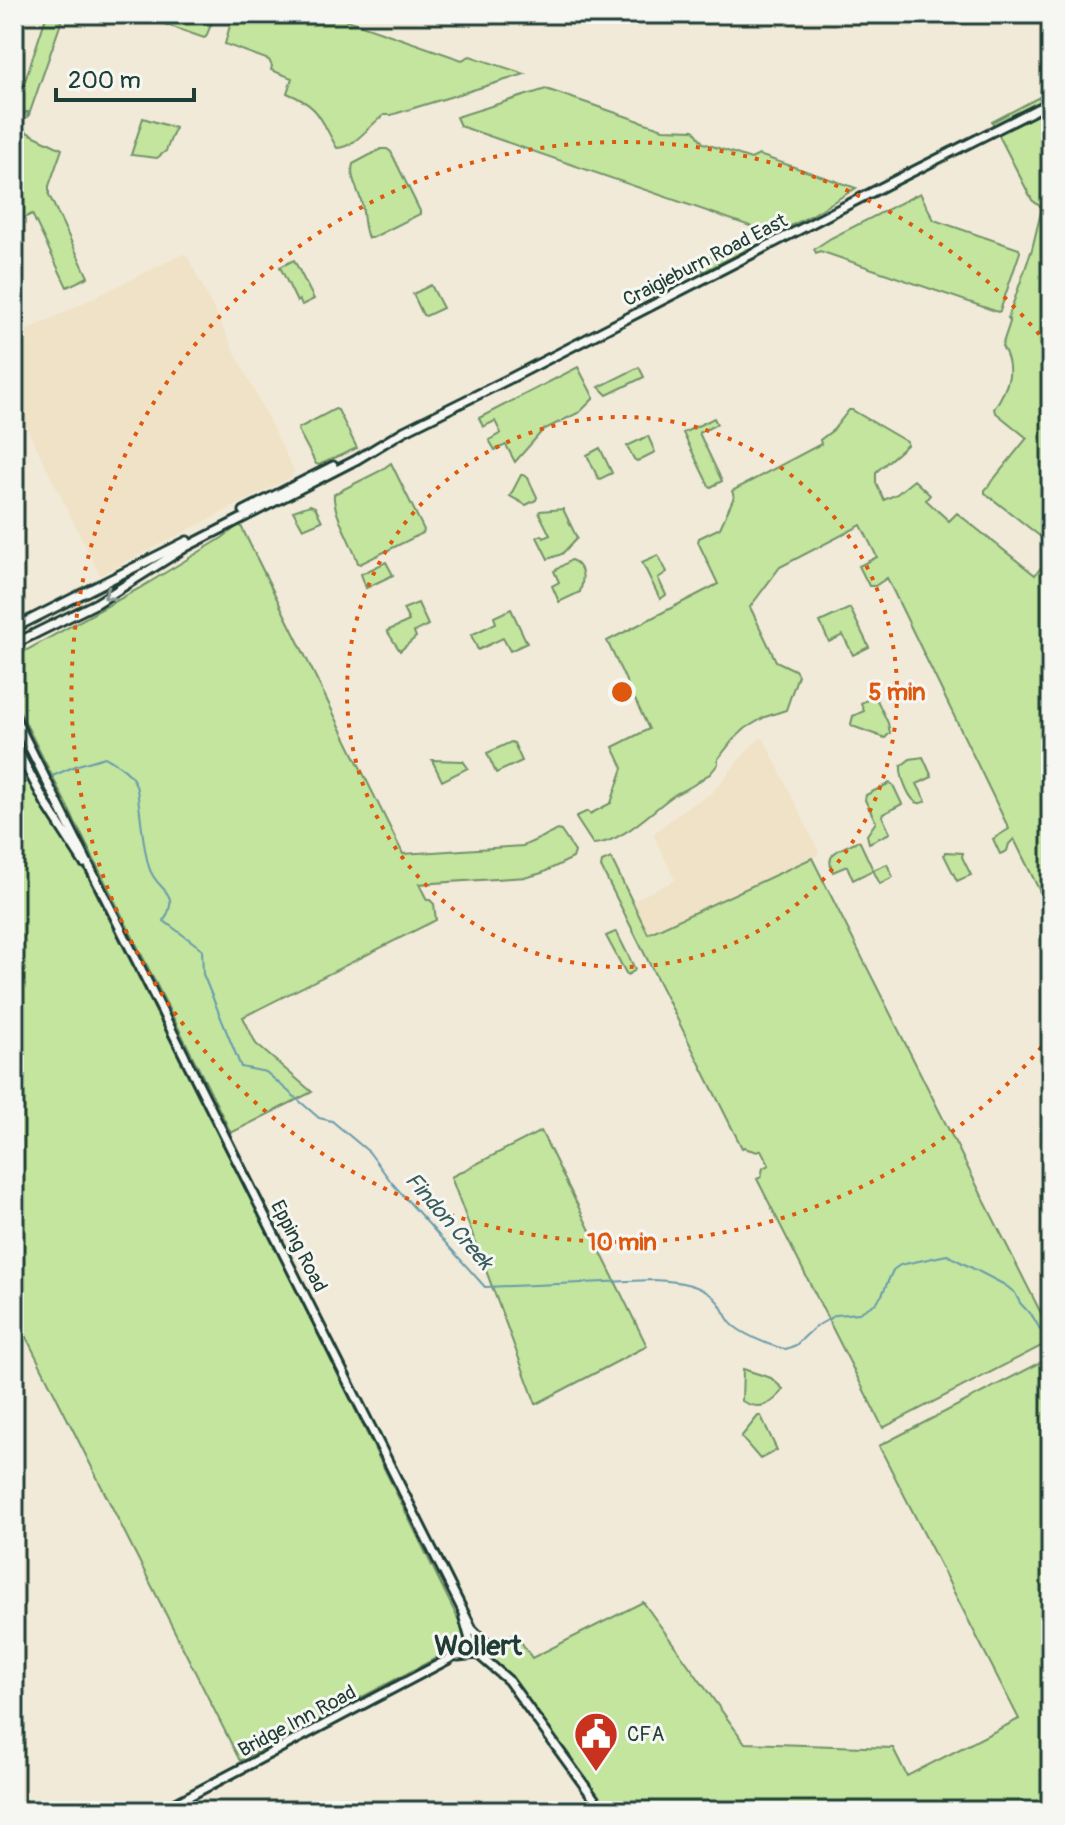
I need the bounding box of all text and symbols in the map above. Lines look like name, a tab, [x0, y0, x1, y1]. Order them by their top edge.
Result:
scale bar	[56, 52, 194, 102]
text: 200 m	[68, 66, 141, 95]
street label: Craigieburn Road East	[619, 207, 792, 312]
one-way arrow	[103, 586, 118, 601]
centre of rings	[608, 678, 636, 706]
text: 5 min	[868, 678, 926, 707]
water label: Findon Creek	[399, 1166, 500, 1277]
street label: Epping Road	[265, 1196, 333, 1296]
text: 10 min	[587, 1228, 657, 1257]
district label: Wollert	[434, 1629, 522, 1664]
street label: Bridge Inn Road	[234, 1679, 360, 1763]
public building icon: CFA	[572, 1710, 620, 1773]
place label: CFA	[627, 1722, 664, 1747]

